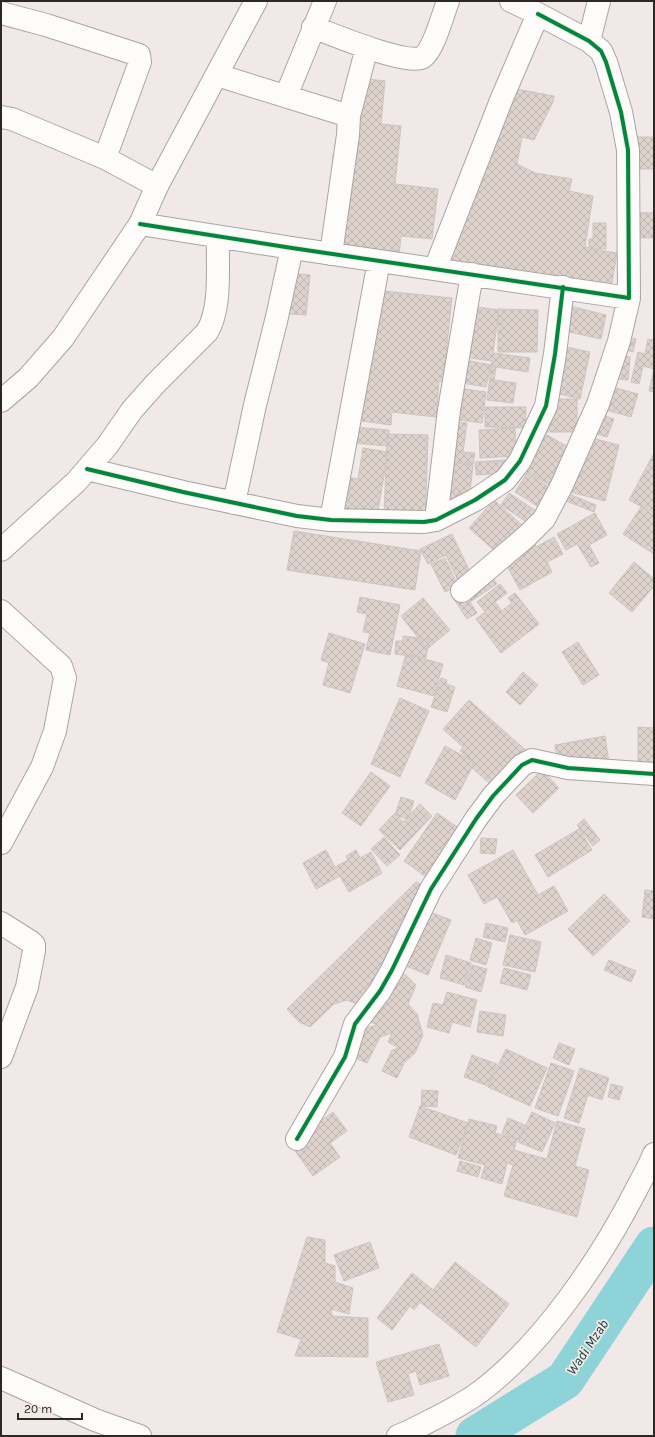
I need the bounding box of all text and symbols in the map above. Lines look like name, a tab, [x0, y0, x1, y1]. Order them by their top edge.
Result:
water label: Wadi Mzab	[563, 1316, 612, 1378]
scale bar	[18, 1395, 82, 1421]
text: 20 m	[24, 1402, 52, 1416]

